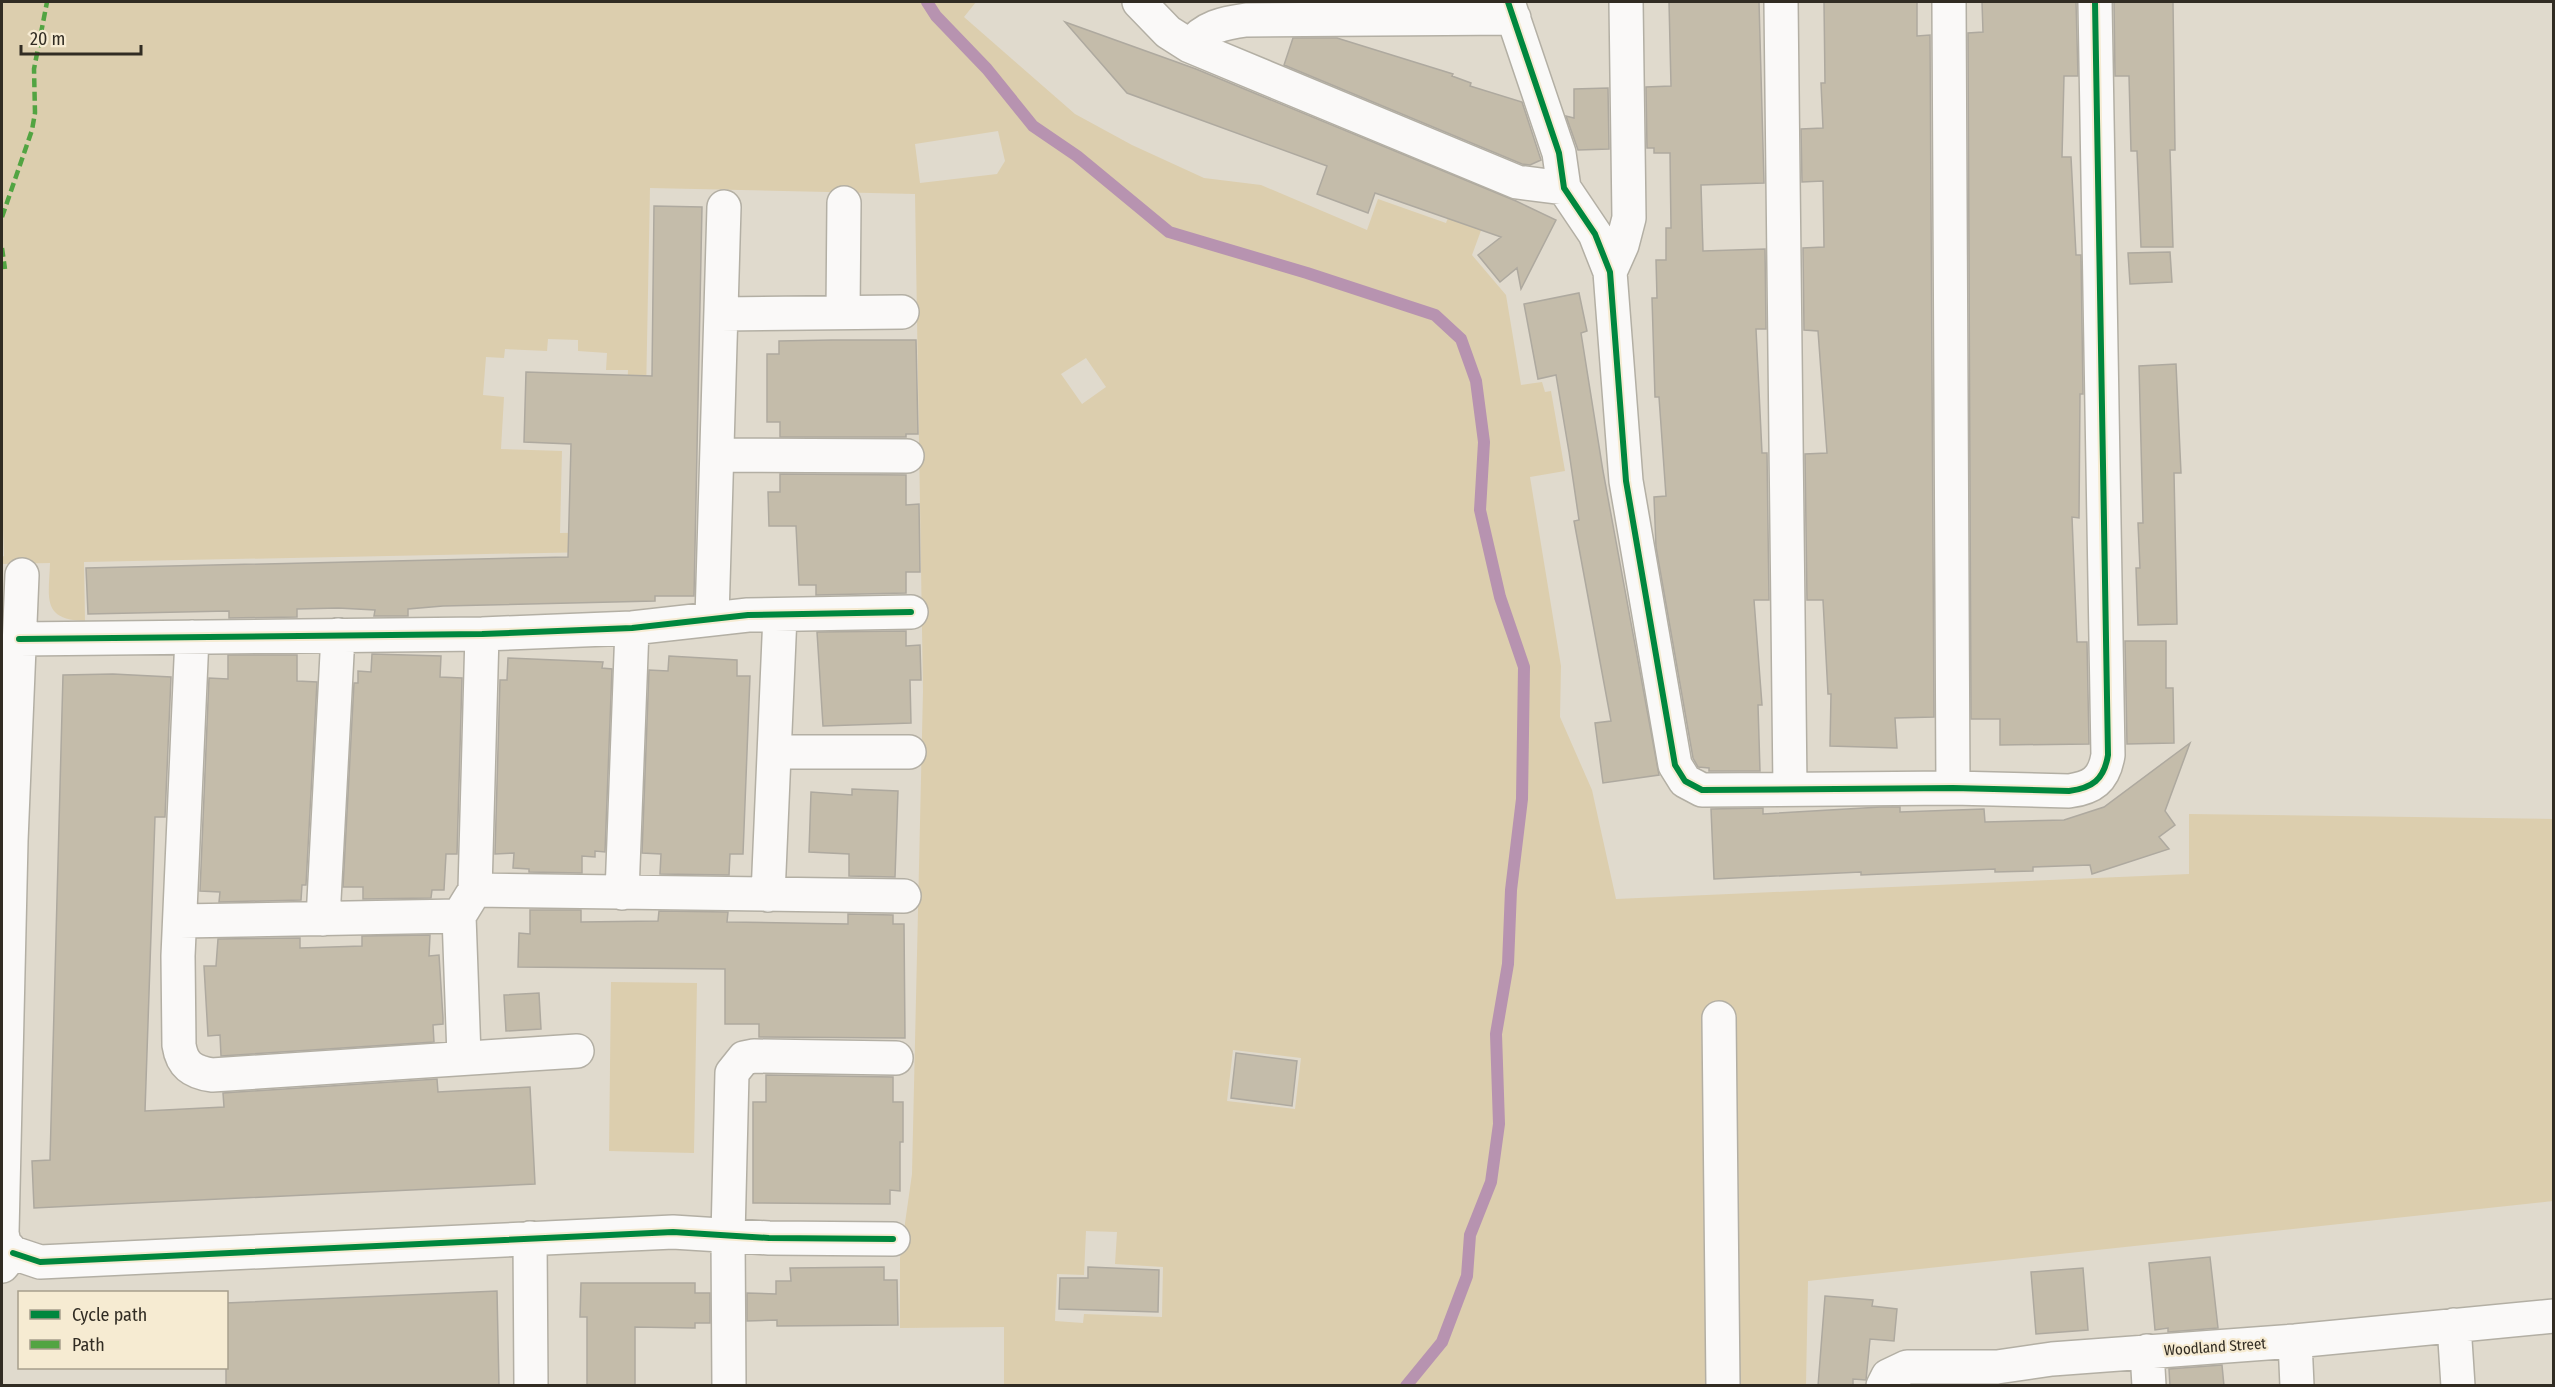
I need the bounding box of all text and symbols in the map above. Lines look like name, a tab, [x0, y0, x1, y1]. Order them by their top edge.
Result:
scale bar	[21, 18, 141, 56]
text: 20 m	[30, 28, 65, 50]
legend	[18, 1291, 228, 1369]
text: Cycle path	[72, 1304, 147, 1326]
text: Path	[72, 1334, 105, 1356]
street label: Woodland Street	[2163, 1334, 2267, 1360]

